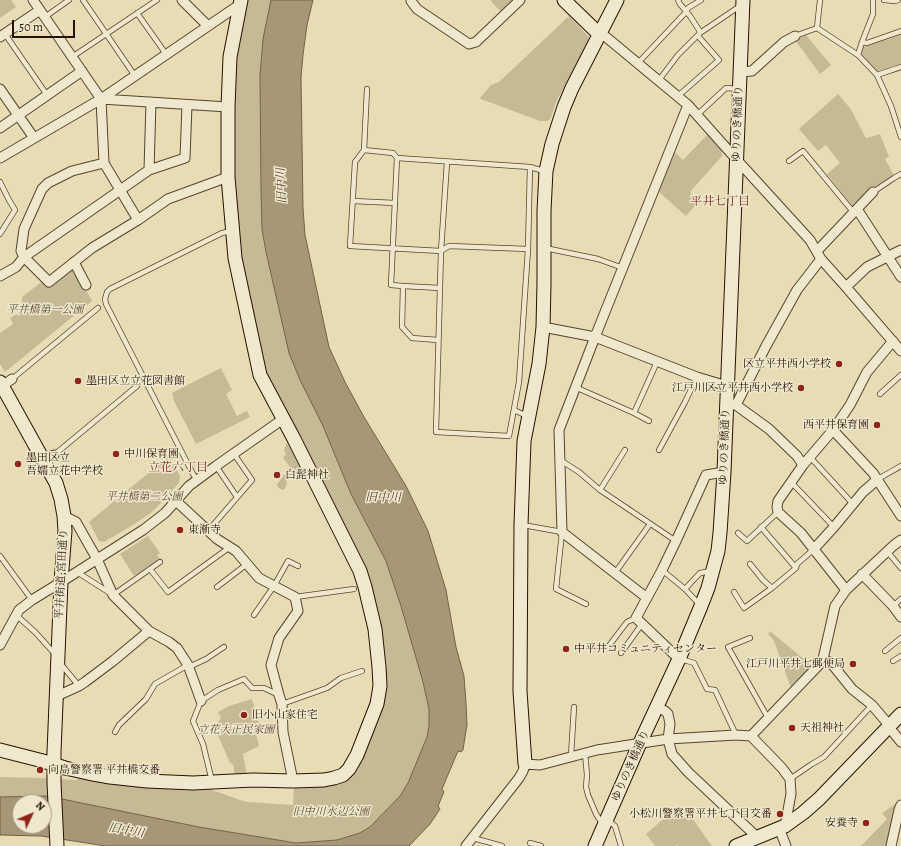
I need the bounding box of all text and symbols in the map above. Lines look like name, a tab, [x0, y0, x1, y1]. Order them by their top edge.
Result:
scale bar	[14, 12, 77, 38]
text: 50 m	[19, 19, 43, 35]
street label: ゆりのき橋通り	[730, 85, 746, 163]
water label: 旧中川	[274, 168, 290, 204]
district label: 平井七丁目	[690, 195, 750, 209]
park label: 平井橋第一公園	[7, 303, 83, 317]
place label: 区立平井西小学校	[743, 357, 831, 371]
marker: 区立平井西小学校	[834, 359, 844, 369]
place label: 墨田区立立花図書館	[86, 374, 185, 388]
marker: 墨田区立立花図書館	[73, 376, 83, 386]
place label: 江戸川区立平井西小学校	[672, 381, 793, 395]
marker: 江戸川区立平井西小学校	[796, 383, 806, 393]
street label: ゆりのき橋通り	[717, 408, 733, 486]
place label: 西平井保育園	[803, 418, 869, 432]
marker: 西平井保育園	[872, 420, 882, 430]
place label: 中川保育園	[124, 447, 179, 461]
marker: 中川保育園	[111, 449, 121, 459]
place label: 墨田区立 吾嬬立花中学校	[26, 451, 103, 477]
marker: 墨田区立 吾嬬立花中学校	[13, 459, 23, 469]
district label: 立花六丁目	[148, 461, 208, 475]
place label: 白髭神社	[285, 468, 329, 482]
marker: 白髭神社	[272, 470, 282, 480]
park label: 平井橋第二公園	[106, 490, 182, 504]
water label: 旧中川	[365, 491, 401, 505]
place label: 東漸寺	[188, 523, 221, 537]
marker: 東漸寺	[175, 525, 185, 535]
street label: 平井街道;宮田通り	[53, 528, 71, 620]
place label: 中平井コミュニティセンター	[574, 642, 717, 656]
marker: 中平井コミュニティセンター	[561, 644, 571, 654]
place label: 江戸川平井七郵便局	[746, 657, 845, 671]
marker: 江戸川平井七郵便局	[848, 659, 858, 669]
place label: 旧小山家住宅	[252, 708, 318, 722]
marker: 旧小山家住宅	[239, 710, 249, 720]
place label: 天祖神社	[800, 721, 844, 735]
park label: 立花大正民家園	[198, 723, 274, 737]
marker: 天祖神社	[787, 723, 797, 733]
street label: ゆりのき橋通り	[609, 728, 653, 804]
place label: 向島警察署 平井橋交番	[48, 763, 160, 777]
marker: 向島警察署 平井橋交番	[35, 765, 45, 775]
north arrow	[12, 794, 52, 834]
text: N	[32, 798, 48, 814]
park label: 旧中川水辺公園	[293, 805, 369, 819]
place label: 小松川警察署平井七丁目交番	[629, 807, 772, 821]
marker: 小松川警察署平井七丁目交番	[775, 809, 785, 819]
place label: 安養寺	[825, 816, 858, 830]
marker: 安養寺	[861, 818, 871, 828]
water label: 旧中川	[107, 821, 145, 841]

